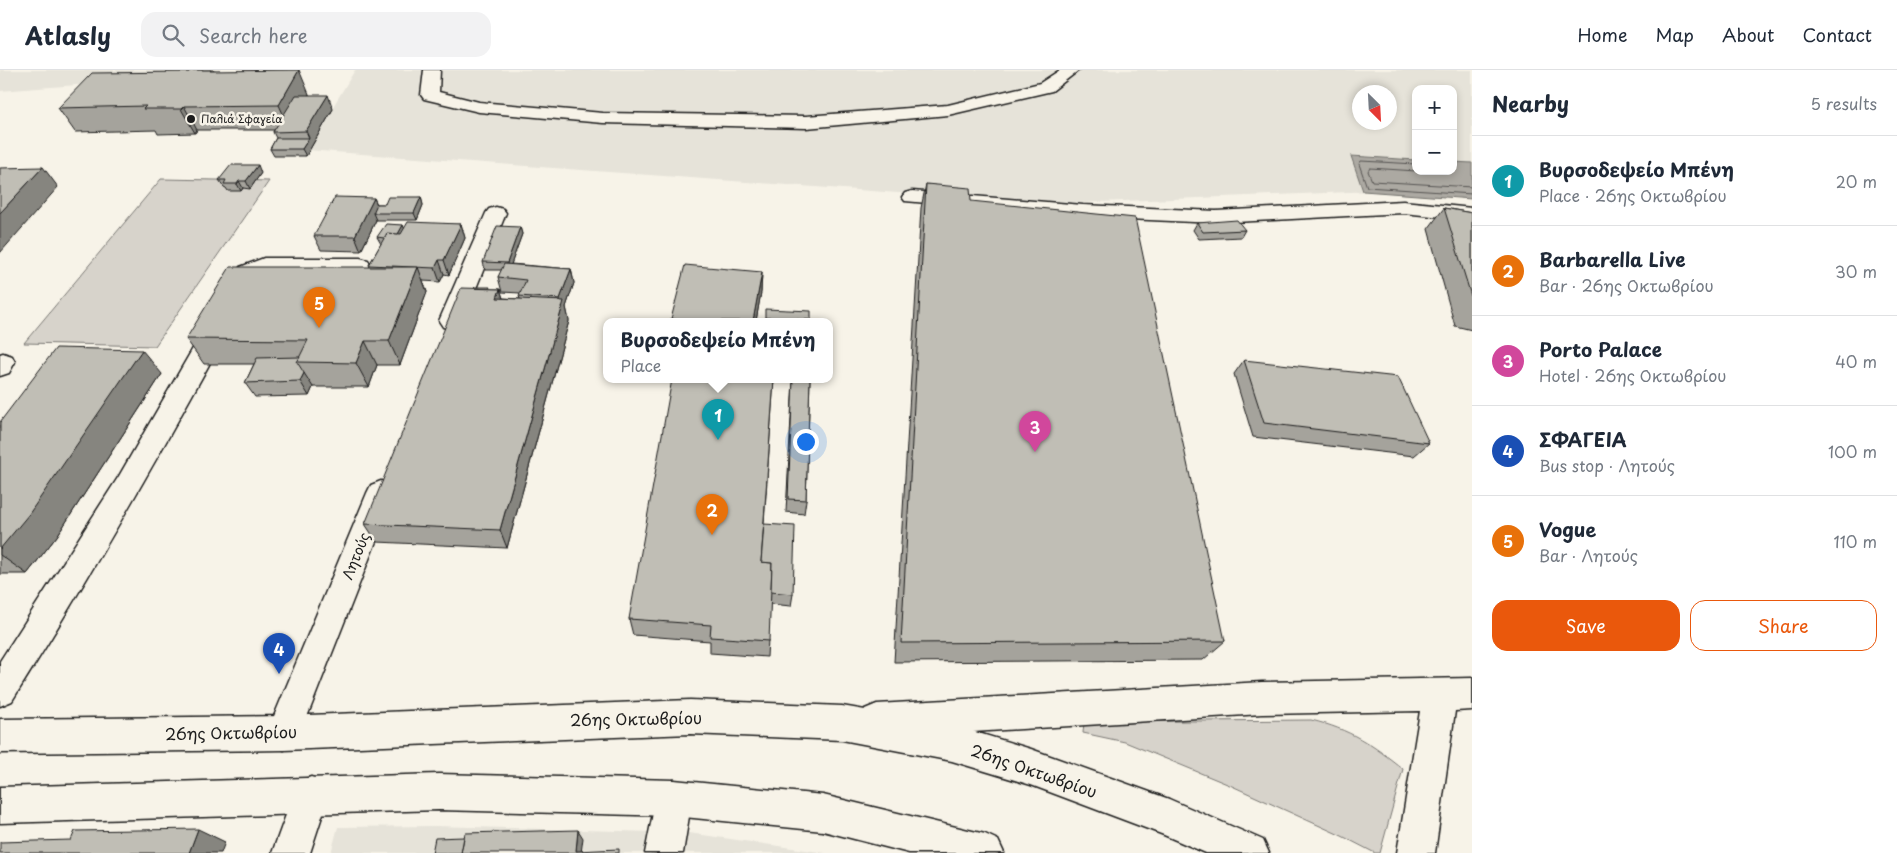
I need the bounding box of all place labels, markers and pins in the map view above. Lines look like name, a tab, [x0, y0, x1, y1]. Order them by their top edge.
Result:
place label: Παλιά Σφαγεία	[201, 110, 283, 127]
marker: Παλιά Σφαγεία	[185, 113, 197, 125]
pin: 5	[303, 287, 335, 328]
pin: 1	[702, 399, 734, 440]
pin: 3	[1019, 411, 1051, 452]
pin: 2	[696, 494, 728, 535]
pin: 4	[263, 633, 295, 674]

